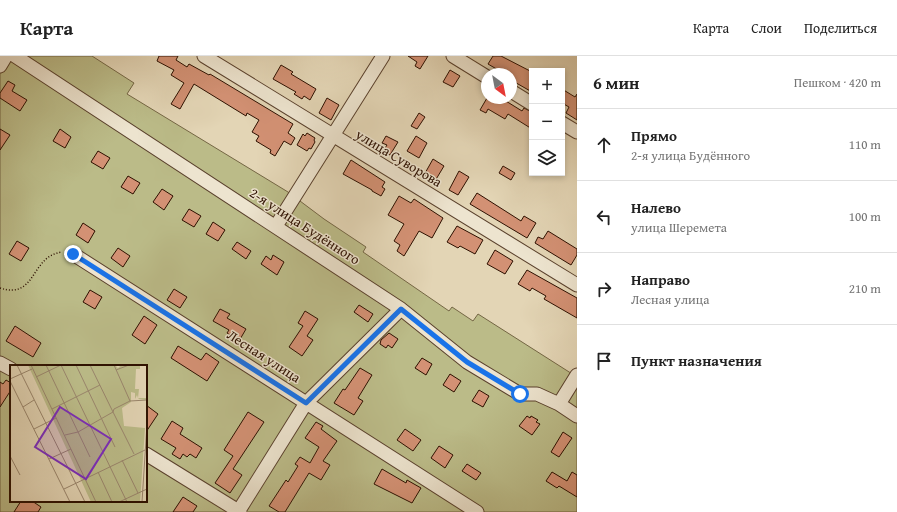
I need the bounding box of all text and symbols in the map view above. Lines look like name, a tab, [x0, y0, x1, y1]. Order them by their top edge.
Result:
text: Карта	[20, 14, 73, 42]
text: Карта	[693, 18, 729, 38]
text: Слои	[751, 18, 782, 38]
text: Поделиться	[804, 18, 877, 38]
north arrow	[481, 68, 517, 104]
map controls	[529, 68, 565, 176]
button: +	[529, 68, 565, 104]
text: 6 мин	[593, 70, 639, 95]
text: Пешком · 420 m	[794, 73, 881, 92]
button: −	[529, 104, 565, 140]
street label: улица Суворова	[351, 124, 446, 192]
text: Прямо	[631, 125, 677, 146]
icon: ahead	[593, 134, 615, 156]
text: 110 m	[849, 135, 881, 154]
button: layers	[529, 140, 565, 176]
text: 2-я улица Будённого	[631, 146, 750, 165]
street label: 2-я улица Будённого	[246, 183, 364, 269]
text: Налево	[631, 197, 681, 218]
icon: left	[593, 206, 615, 228]
text: 100 m	[849, 207, 881, 226]
text: улица Шеремета	[631, 218, 727, 237]
route end	[64, 245, 82, 263]
text: Направо	[631, 269, 690, 290]
icon: right	[593, 278, 615, 300]
text: 210 m	[849, 279, 881, 298]
text: Лесная улица	[631, 290, 709, 309]
street label: Лесная улица	[223, 325, 305, 388]
icon: arrive	[593, 350, 615, 372]
text: Пункт назначения	[631, 350, 762, 371]
inset map	[10, 365, 147, 502]
route start	[511, 385, 529, 403]

